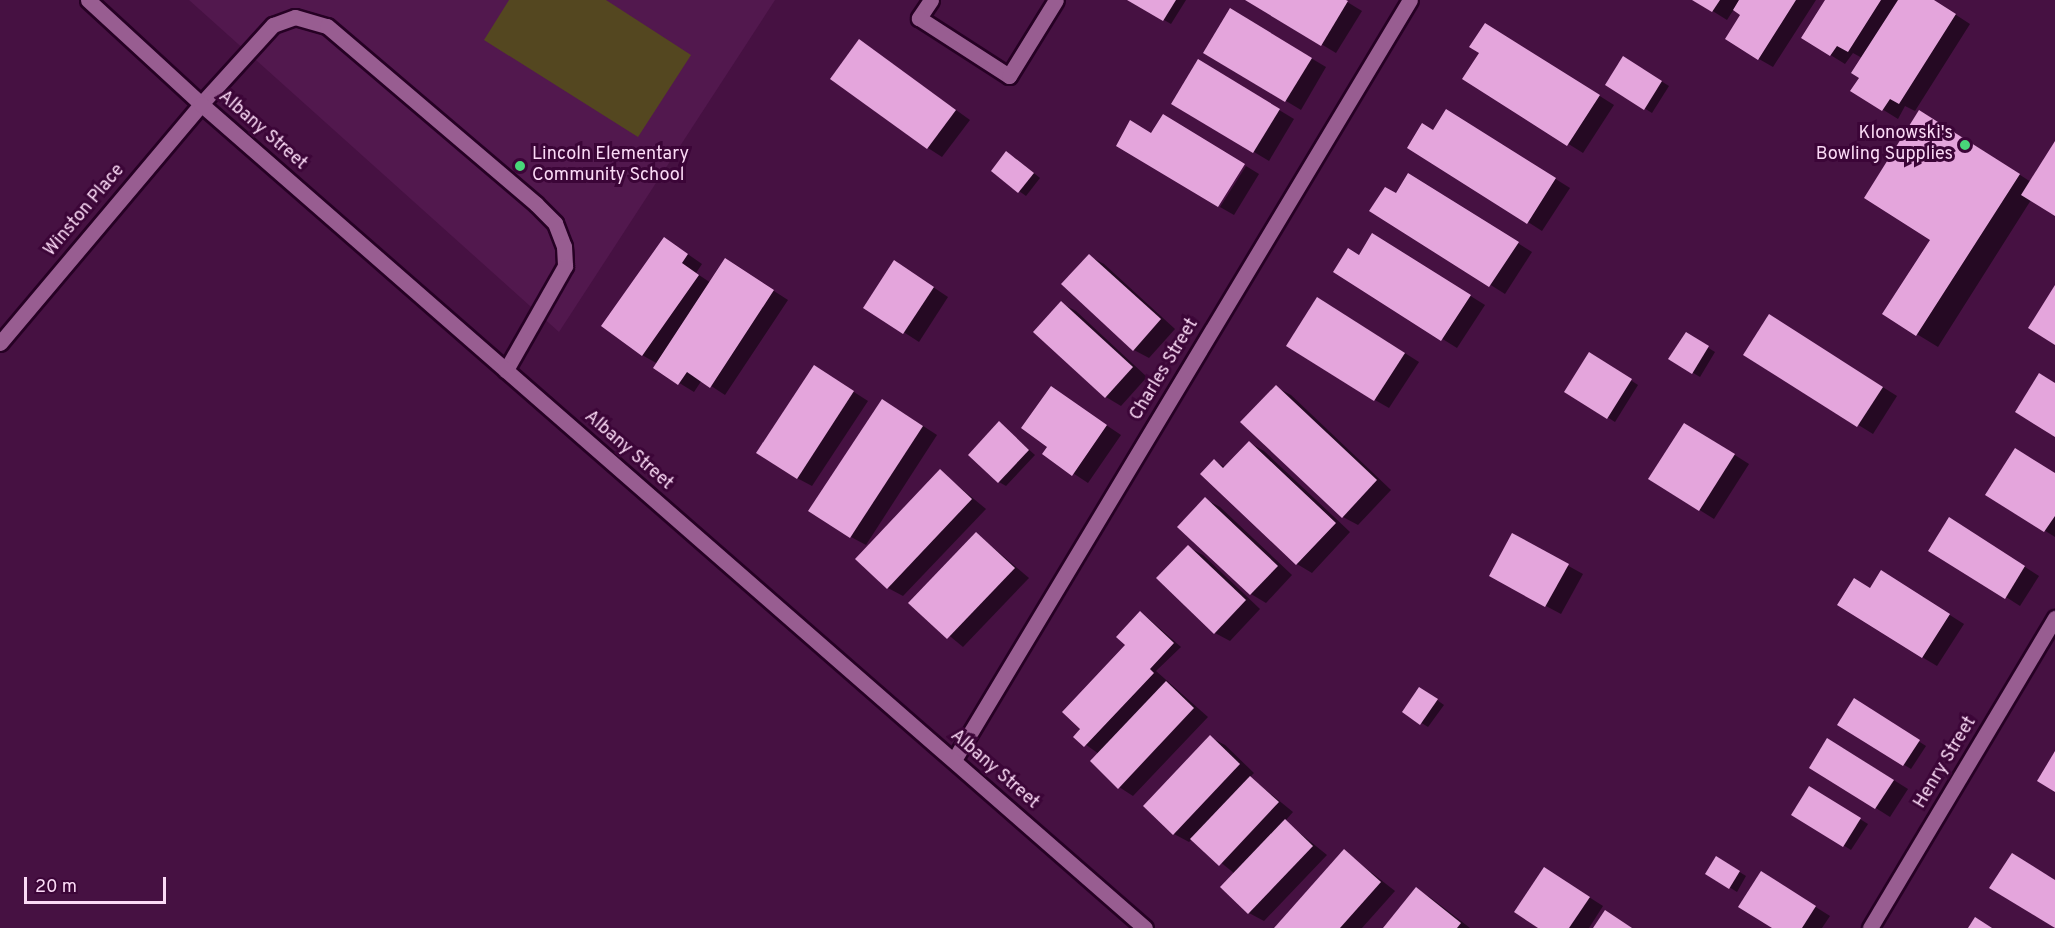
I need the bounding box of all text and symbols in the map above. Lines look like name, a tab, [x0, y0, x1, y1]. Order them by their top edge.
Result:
street label: Albany Street	[213, 87, 311, 175]
place label: Klonowski's Bowling Supplies	[1816, 124, 1953, 166]
marker: Klonowski's Bowling Supplies	[1958, 138, 1972, 152]
place label: Lincoln Elementary Community School	[532, 145, 689, 188]
marker: Lincoln Elementary Community School	[513, 159, 527, 173]
street label: Winston Place	[40, 161, 130, 261]
street label: Charles Street	[1126, 315, 1204, 425]
street label: Albany Street	[579, 407, 677, 495]
street label: Henry Street	[1910, 713, 1982, 813]
street label: Albany Street	[945, 726, 1043, 814]
scale bar	[27, 865, 170, 903]
text: 20 m	[35, 876, 77, 899]

